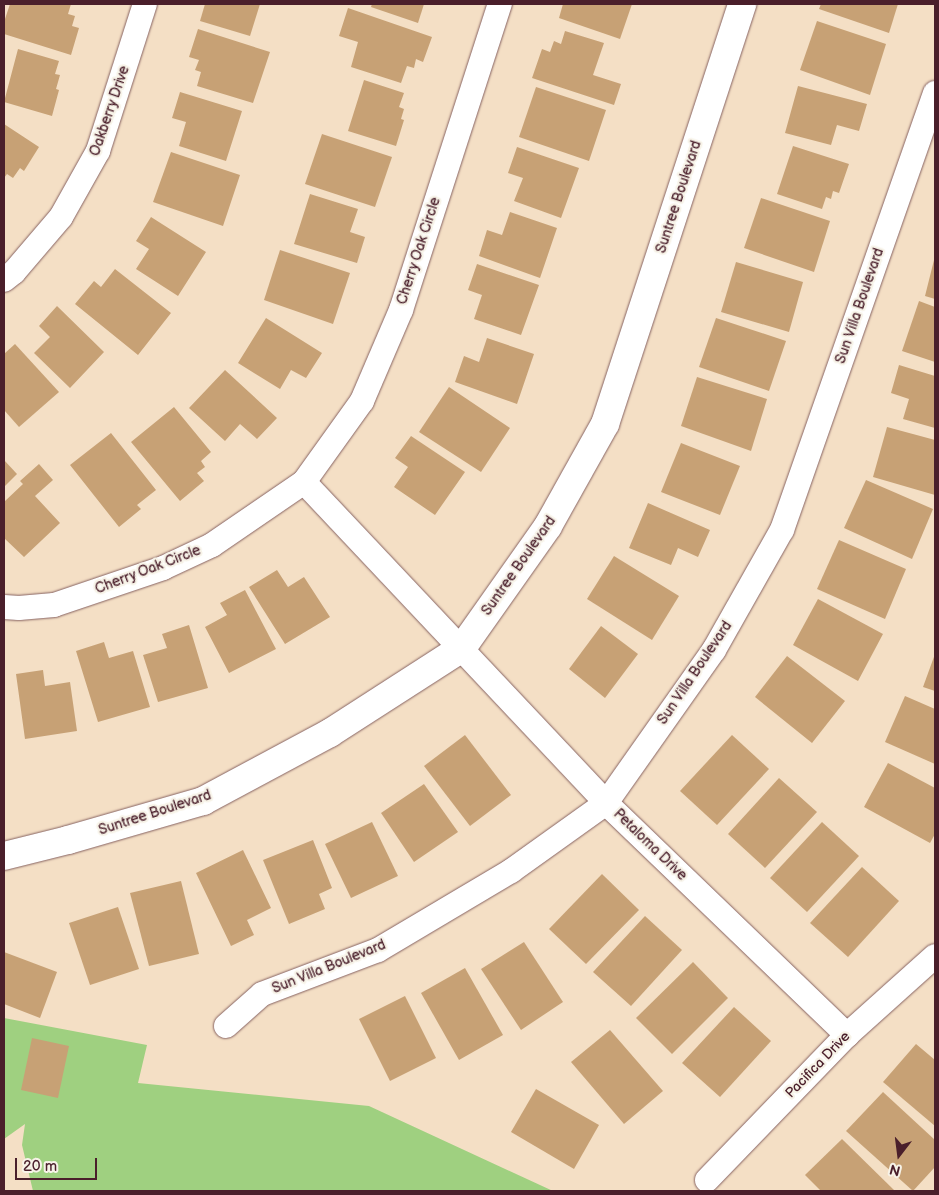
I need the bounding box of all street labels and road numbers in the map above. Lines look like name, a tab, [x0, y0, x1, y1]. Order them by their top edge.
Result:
street label: Oakberry Drive	[87, 63, 133, 159]
street label: Suntree Boulevard	[653, 139, 705, 255]
street label: Cherry Oak Circle	[394, 195, 444, 307]
street label: Sun Villa Boulevard	[832, 246, 888, 366]
street label: Suntree Boulevard	[478, 513, 560, 619]
street label: Cherry Oak Circle	[92, 542, 204, 598]
street label: Sun Villa Boulevard	[654, 618, 736, 728]
street label: Suntree Boulevard	[97, 787, 213, 839]
street label: Petaloma Drive	[610, 806, 690, 884]
street label: Sun Villa Boulevard	[270, 936, 388, 998]
street label: Pacifica Drive	[782, 1028, 854, 1102]

